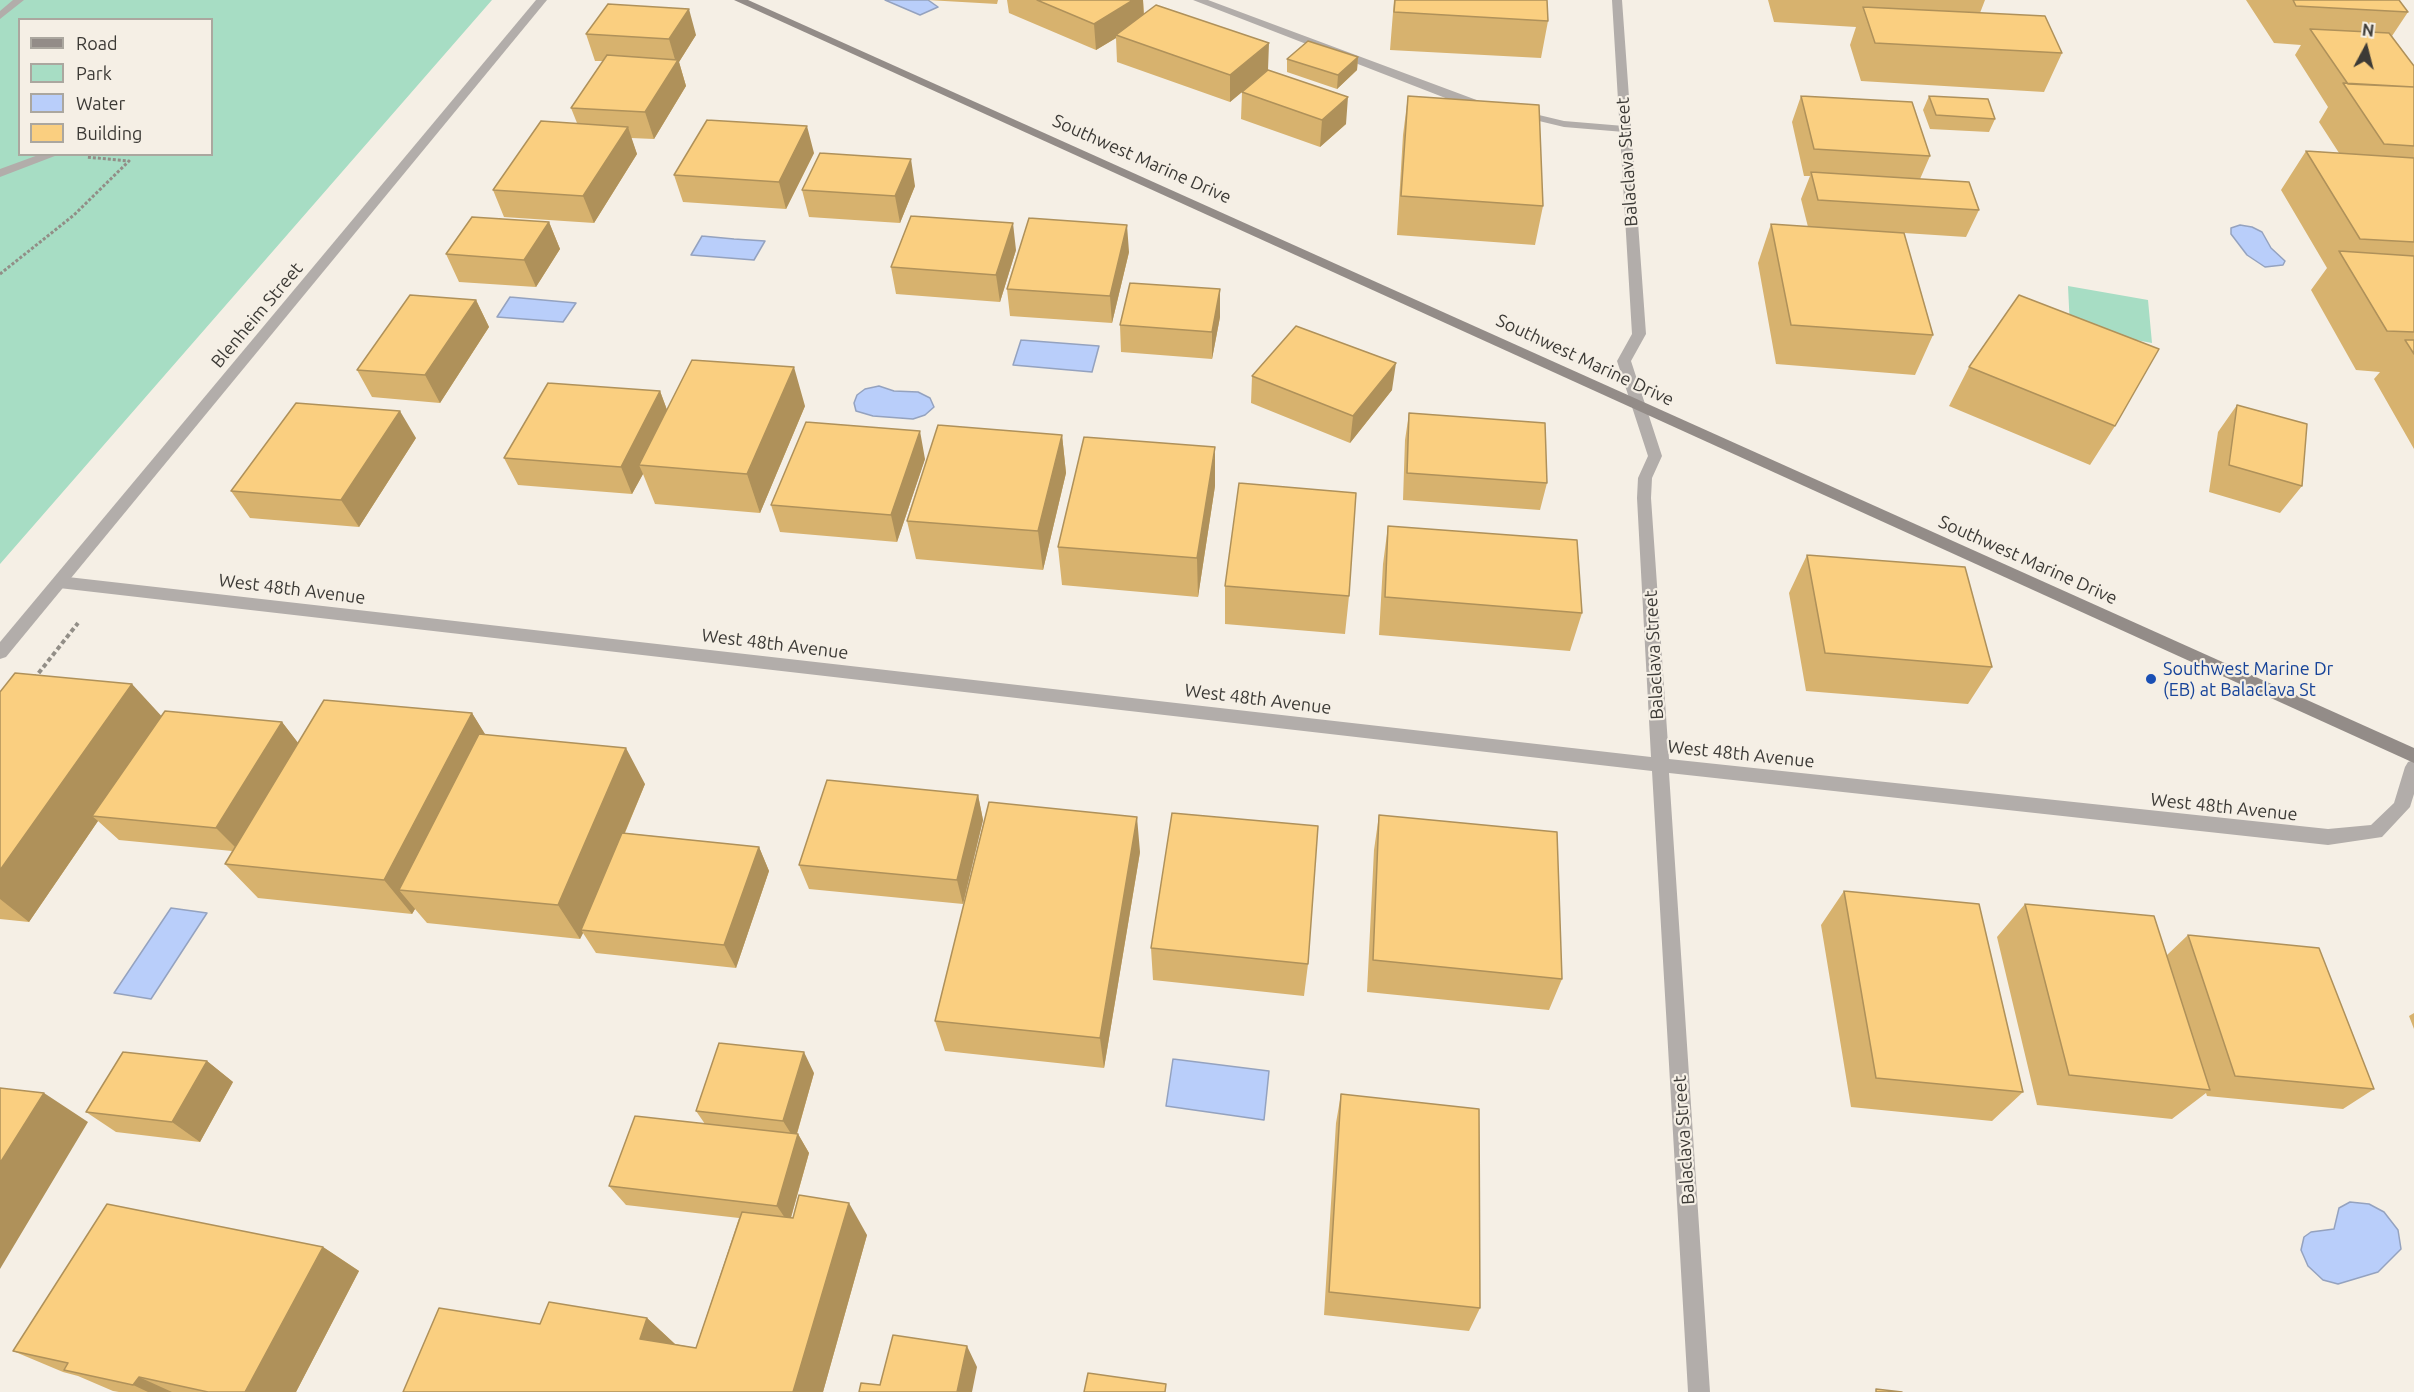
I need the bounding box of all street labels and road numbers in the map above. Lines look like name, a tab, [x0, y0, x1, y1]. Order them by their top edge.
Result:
street label: Balaclava Street	[1612, 97, 1642, 227]
street label: Southwest Marine Drive	[1049, 110, 1235, 208]
street label: Blenheim Street	[207, 258, 307, 372]
street label: Southwest Marine Drive	[1493, 309, 1677, 411]
street label: Southwest Marine Drive	[1935, 511, 2121, 609]
street label: West 48th Avenue	[217, 569, 367, 609]
street label: Balaclava Street	[1640, 590, 1668, 720]
street label: West 48th Avenue	[700, 624, 850, 664]
street label: West 48th Avenue	[1183, 679, 1333, 719]
street label: West 48th Avenue	[1666, 736, 1816, 772]
street label: West 48th Avenue	[2149, 789, 2299, 825]
street label: Balaclava Street	[1669, 1075, 1699, 1205]

